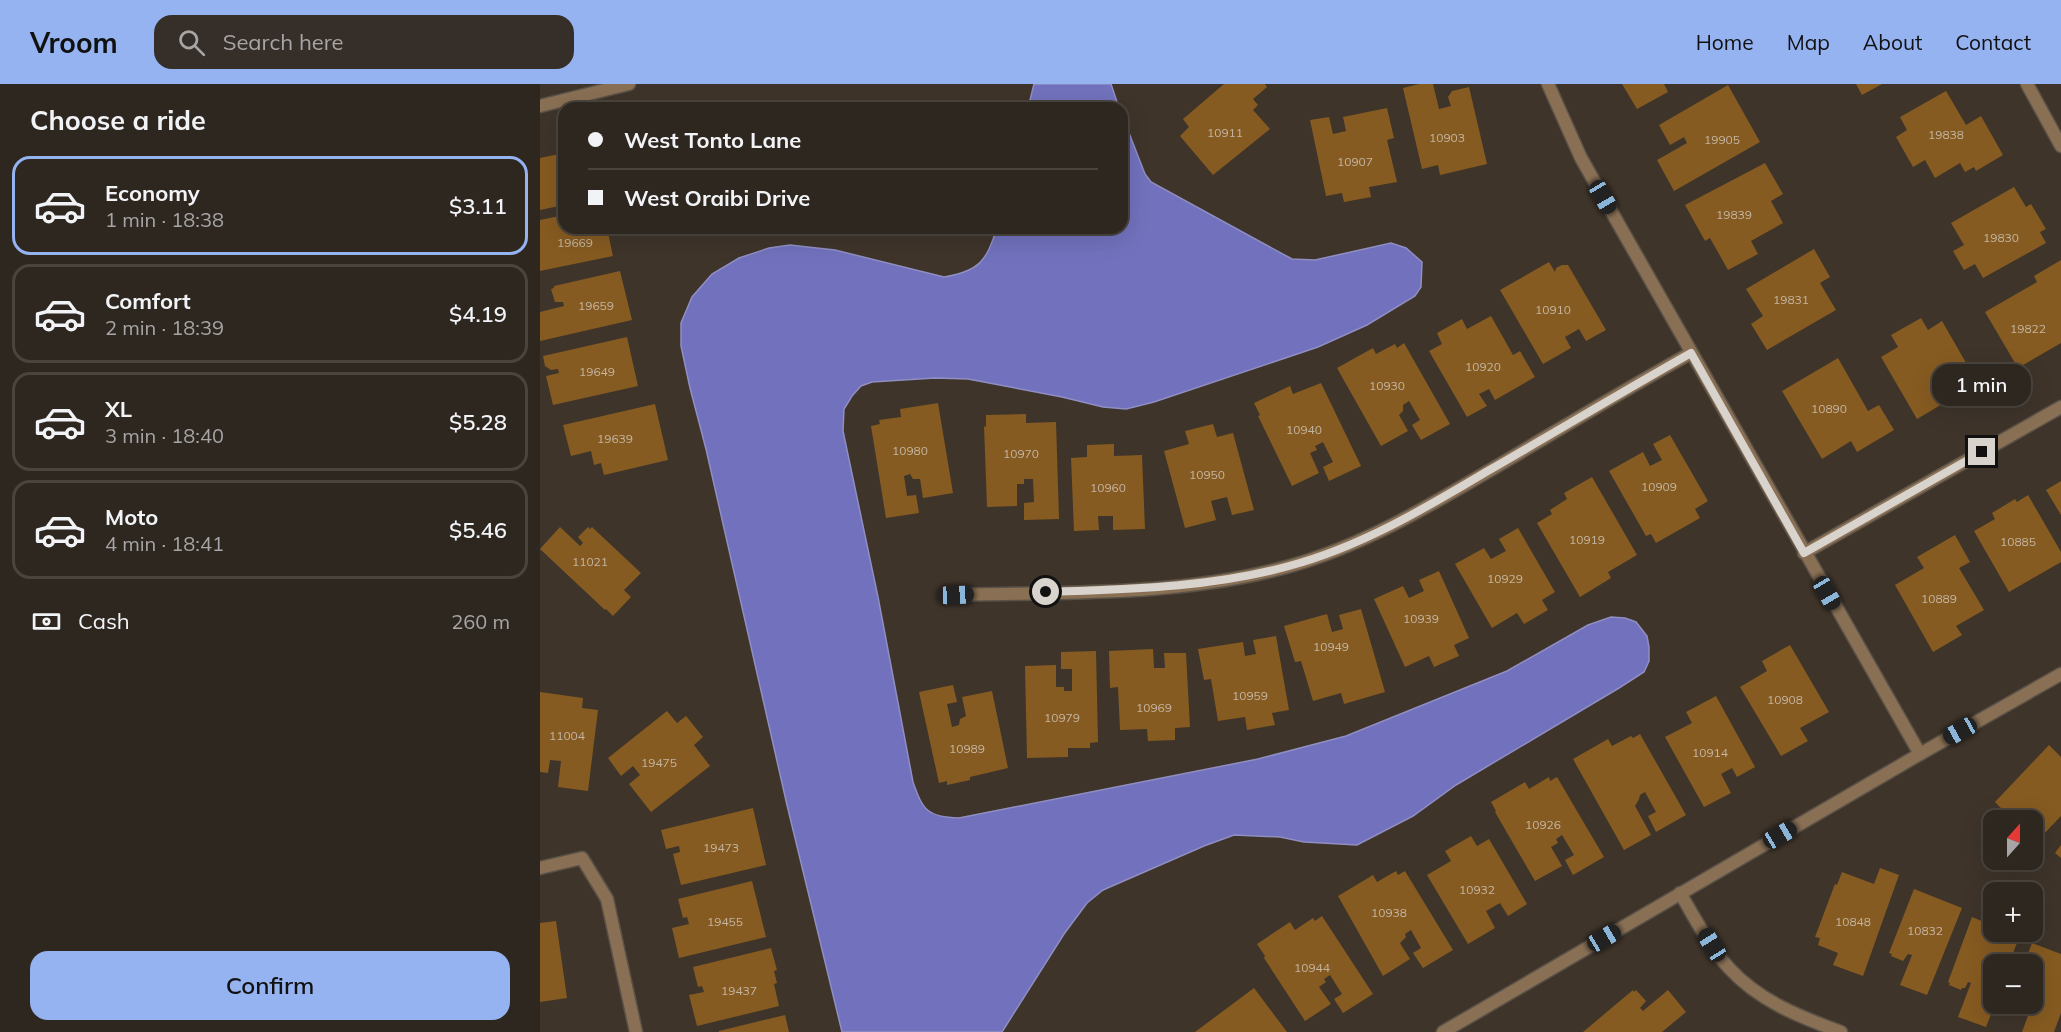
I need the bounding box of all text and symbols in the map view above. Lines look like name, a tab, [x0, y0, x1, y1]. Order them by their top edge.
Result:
search box	[154, 15, 574, 69]
text: Vroom	[30, 25, 118, 60]
icon: search	[175, 26, 208, 59]
text: Search here	[223, 28, 344, 56]
text: Home	[1696, 29, 1754, 55]
text: Map	[1787, 29, 1830, 55]
text: About	[1863, 29, 1922, 55]
text: Contact	[1955, 29, 2031, 55]
text: Choose a ride	[30, 103, 206, 137]
house number: 10911	[1207, 125, 1243, 140]
text: West Tonto Lane	[624, 126, 801, 154]
house number: 19838	[1928, 127, 1964, 142]
house number: 10903	[1429, 130, 1465, 145]
house number: 19905	[1704, 132, 1740, 147]
house number: 10907	[1337, 154, 1373, 169]
car	[1586, 177, 1620, 217]
icon: car	[33, 179, 87, 233]
text: Economy	[105, 179, 200, 207]
text: West Oraibi Drive	[624, 184, 810, 212]
text: $3.11	[449, 192, 507, 220]
text: 1 min · 18:38	[105, 207, 224, 232]
house number: 19839	[1716, 207, 1752, 222]
house number: 19830	[1983, 230, 2019, 245]
house number: 19669	[557, 235, 593, 250]
icon: car	[33, 287, 87, 341]
text: Comfort	[105, 287, 191, 315]
house number: 19831	[1773, 292, 1809, 307]
house number: 19659	[578, 298, 614, 313]
text: $4.19	[449, 300, 507, 328]
house number: 10910	[1535, 302, 1571, 317]
text: 2 min · 18:39	[105, 315, 224, 340]
house number: 19822	[2010, 321, 2046, 336]
house number: 10920	[1465, 359, 1501, 374]
house number: 19649	[579, 364, 615, 379]
callout: 1 min	[1932, 365, 2032, 407]
text: 1 min	[1956, 372, 2007, 397]
house number: 10930	[1369, 378, 1405, 393]
icon: car	[33, 395, 87, 449]
text: XL	[105, 395, 132, 423]
house number: 10890	[1811, 401, 1847, 416]
text: $5.28	[449, 408, 507, 436]
house number: 10940	[1286, 422, 1322, 437]
text: 3 min · 18:40	[105, 423, 224, 448]
house number: 19639	[597, 431, 633, 446]
route end	[1968, 438, 1995, 465]
house number: 10980	[892, 443, 928, 458]
house number: 10970	[1003, 446, 1039, 461]
house number: 10950	[1189, 467, 1225, 482]
house number: 10909	[1641, 479, 1677, 494]
house number: 10960	[1090, 480, 1126, 495]
icon: car	[33, 503, 87, 557]
text: Moto	[105, 503, 158, 531]
text: $5.46	[449, 516, 507, 544]
text: 4 min · 18:41	[105, 531, 224, 556]
house number: 10919	[1569, 532, 1605, 547]
house number: 10885	[2000, 534, 2036, 549]
house number: 11021	[572, 554, 608, 569]
house number: 10929	[1487, 571, 1523, 586]
car	[1810, 573, 1844, 613]
route start	[1032, 578, 1059, 605]
car	[938, 585, 974, 605]
house number: 10889	[1921, 591, 1957, 606]
icon: cash	[30, 605, 63, 638]
text: Cash	[78, 607, 130, 635]
text: 260 m	[451, 609, 510, 634]
house number: 10939	[1403, 611, 1439, 626]
house number: 10949	[1313, 639, 1349, 654]
house number: 10959	[1232, 688, 1268, 703]
house number: 10908	[1767, 692, 1803, 707]
house number: 10969	[1136, 700, 1172, 715]
house number: 10979	[1044, 710, 1080, 725]
car	[1940, 714, 1980, 748]
house number: 11004	[549, 728, 585, 743]
house number: 10989	[949, 741, 985, 756]
house number: 10914	[1692, 745, 1728, 760]
house number: 19475	[641, 755, 677, 770]
north arrow	[1983, 810, 2043, 870]
map controls	[1983, 810, 2043, 1014]
house number: 10926	[1525, 817, 1561, 832]
car	[1760, 818, 1800, 852]
house number: 19473	[703, 840, 739, 855]
house number: 10932	[1459, 882, 1495, 897]
button: +	[1983, 882, 2043, 942]
house number: 10938	[1371, 905, 1407, 920]
house number: 19455	[707, 914, 743, 929]
house number: 10848	[1835, 914, 1871, 929]
car	[1584, 921, 1624, 955]
house number: 10832	[1907, 923, 1943, 938]
car	[1695, 925, 1729, 965]
button: Confirm	[30, 951, 510, 1020]
button: −	[1983, 954, 2043, 1014]
house number: 10944	[1294, 960, 1330, 975]
house number: 19437	[721, 983, 757, 998]

